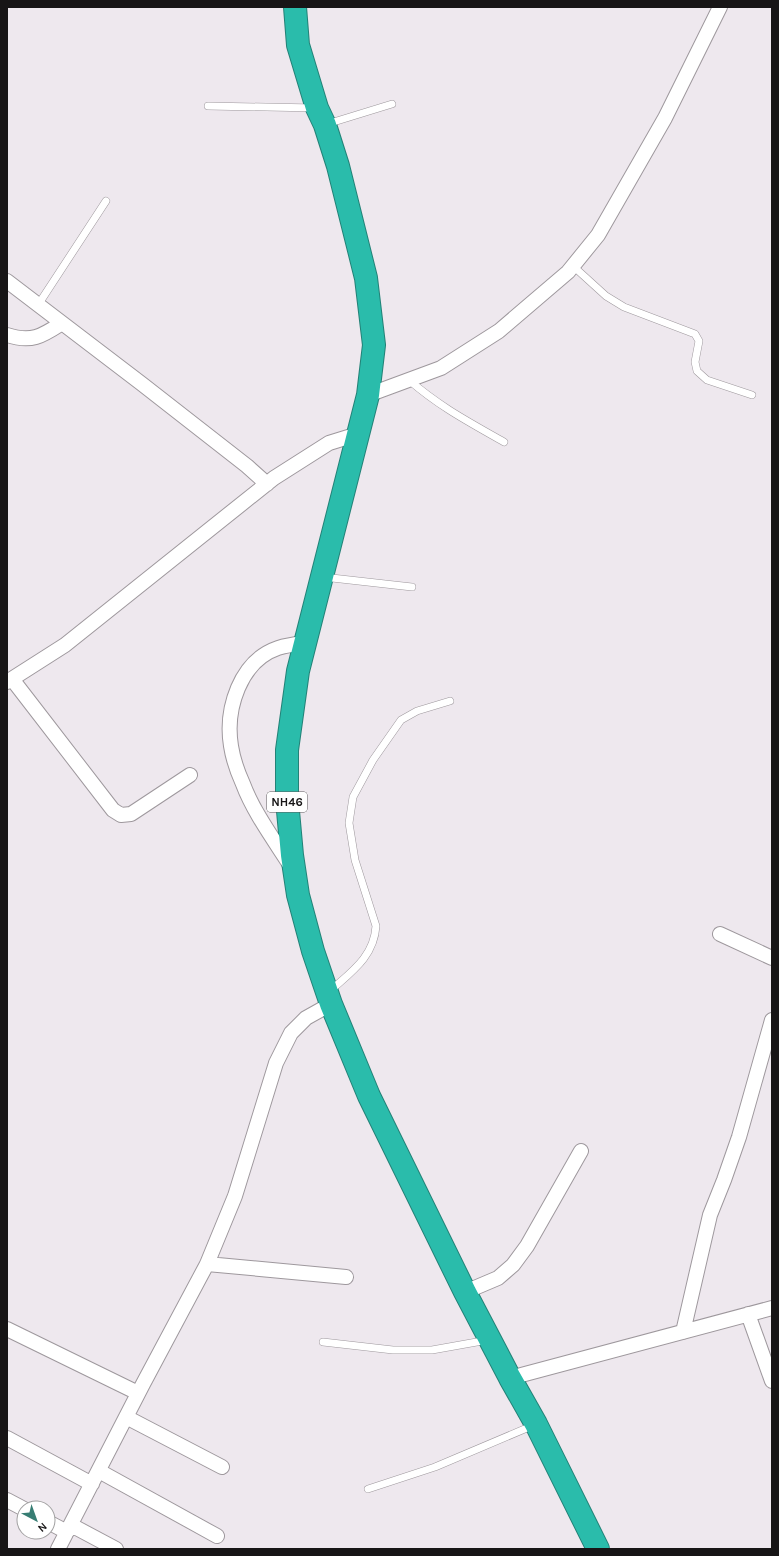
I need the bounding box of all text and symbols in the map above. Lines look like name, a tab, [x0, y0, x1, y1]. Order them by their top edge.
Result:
road number: NH46	[267, 792, 307, 812]
north arrow	[16, 1500, 56, 1540]
text: N	[35, 1520, 49, 1535]

